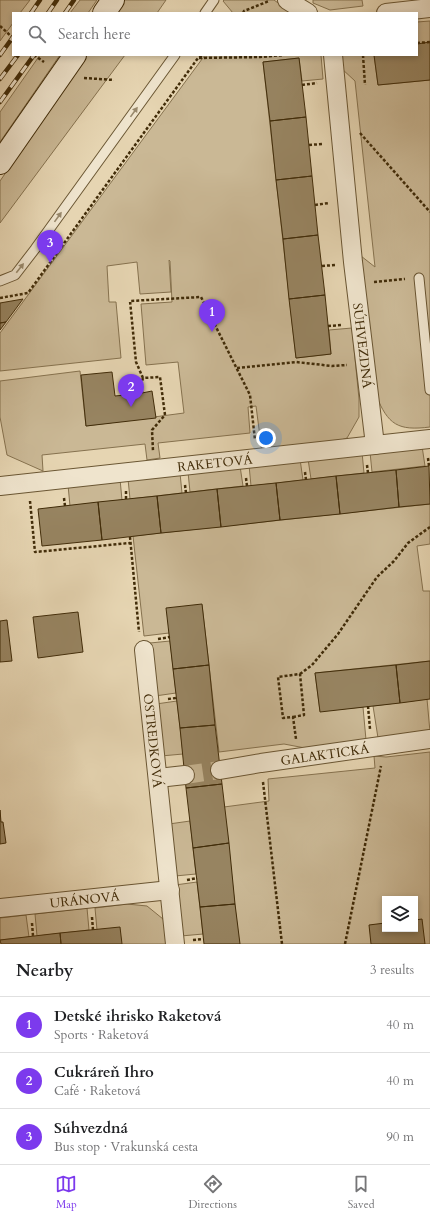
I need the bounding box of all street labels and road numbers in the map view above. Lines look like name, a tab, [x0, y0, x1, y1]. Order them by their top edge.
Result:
street label: SÚHVEZDNÁ	[348, 302, 376, 390]
street label: RAKETOVÁ	[176, 450, 254, 477]
street label: OSTREDKOVÁ	[139, 693, 167, 789]
street label: GALAKTICKÁ	[279, 740, 371, 770]
street label: URÁNOVÁ	[49, 887, 121, 913]

